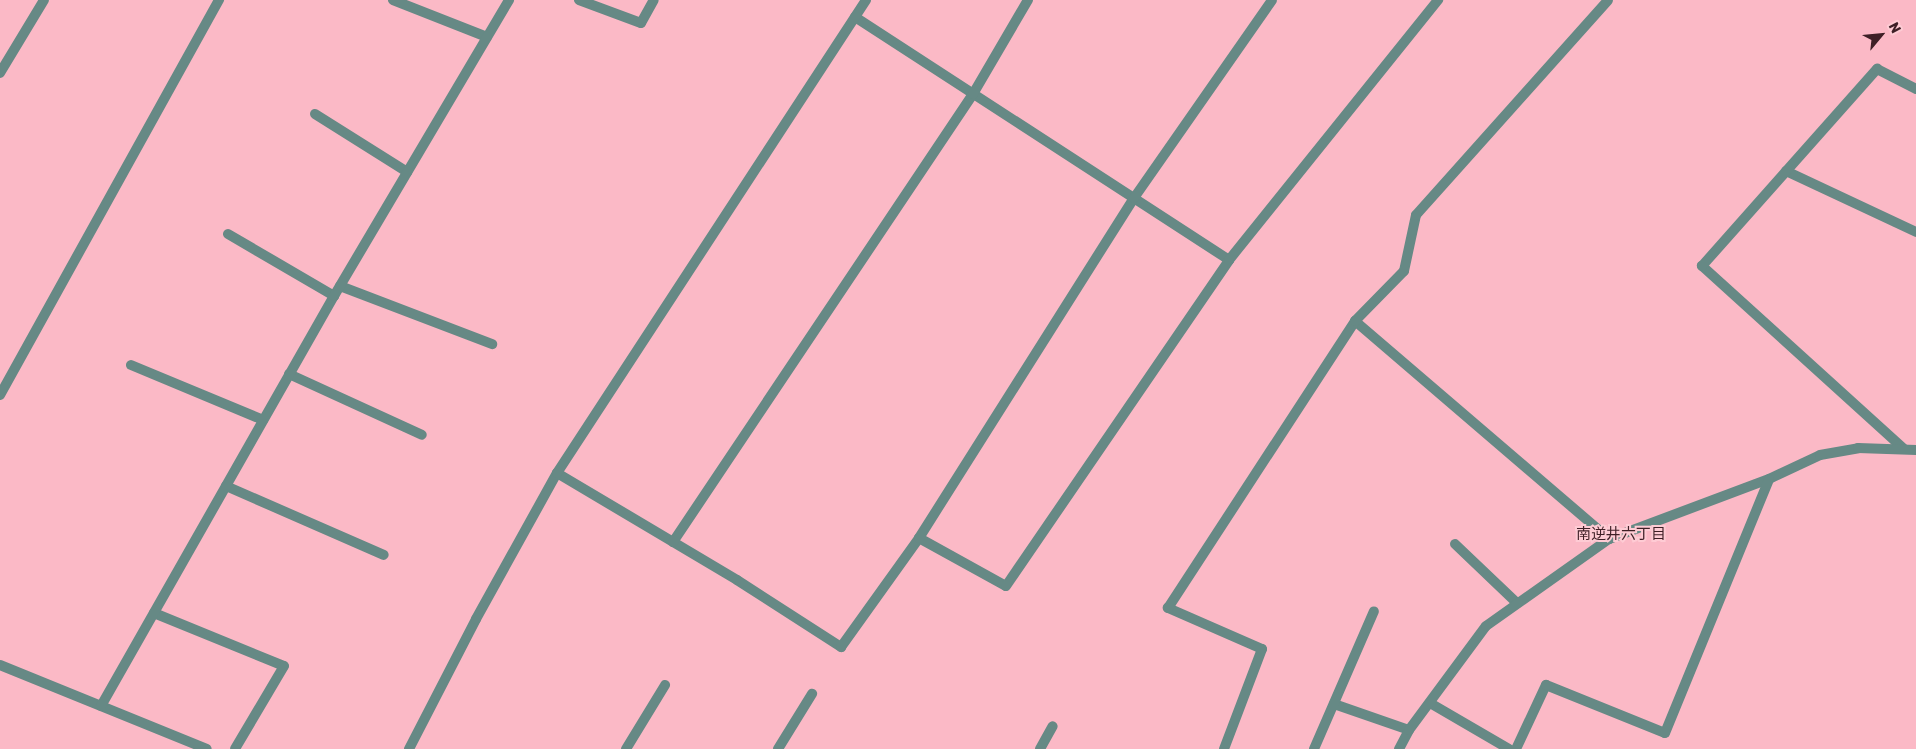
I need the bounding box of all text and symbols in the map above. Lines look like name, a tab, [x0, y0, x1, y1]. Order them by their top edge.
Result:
north arrow	[1856, 10, 1906, 60]
text: N	[1885, 19, 1905, 36]
district label: 南逆井六丁目	[1576, 526, 1666, 544]

